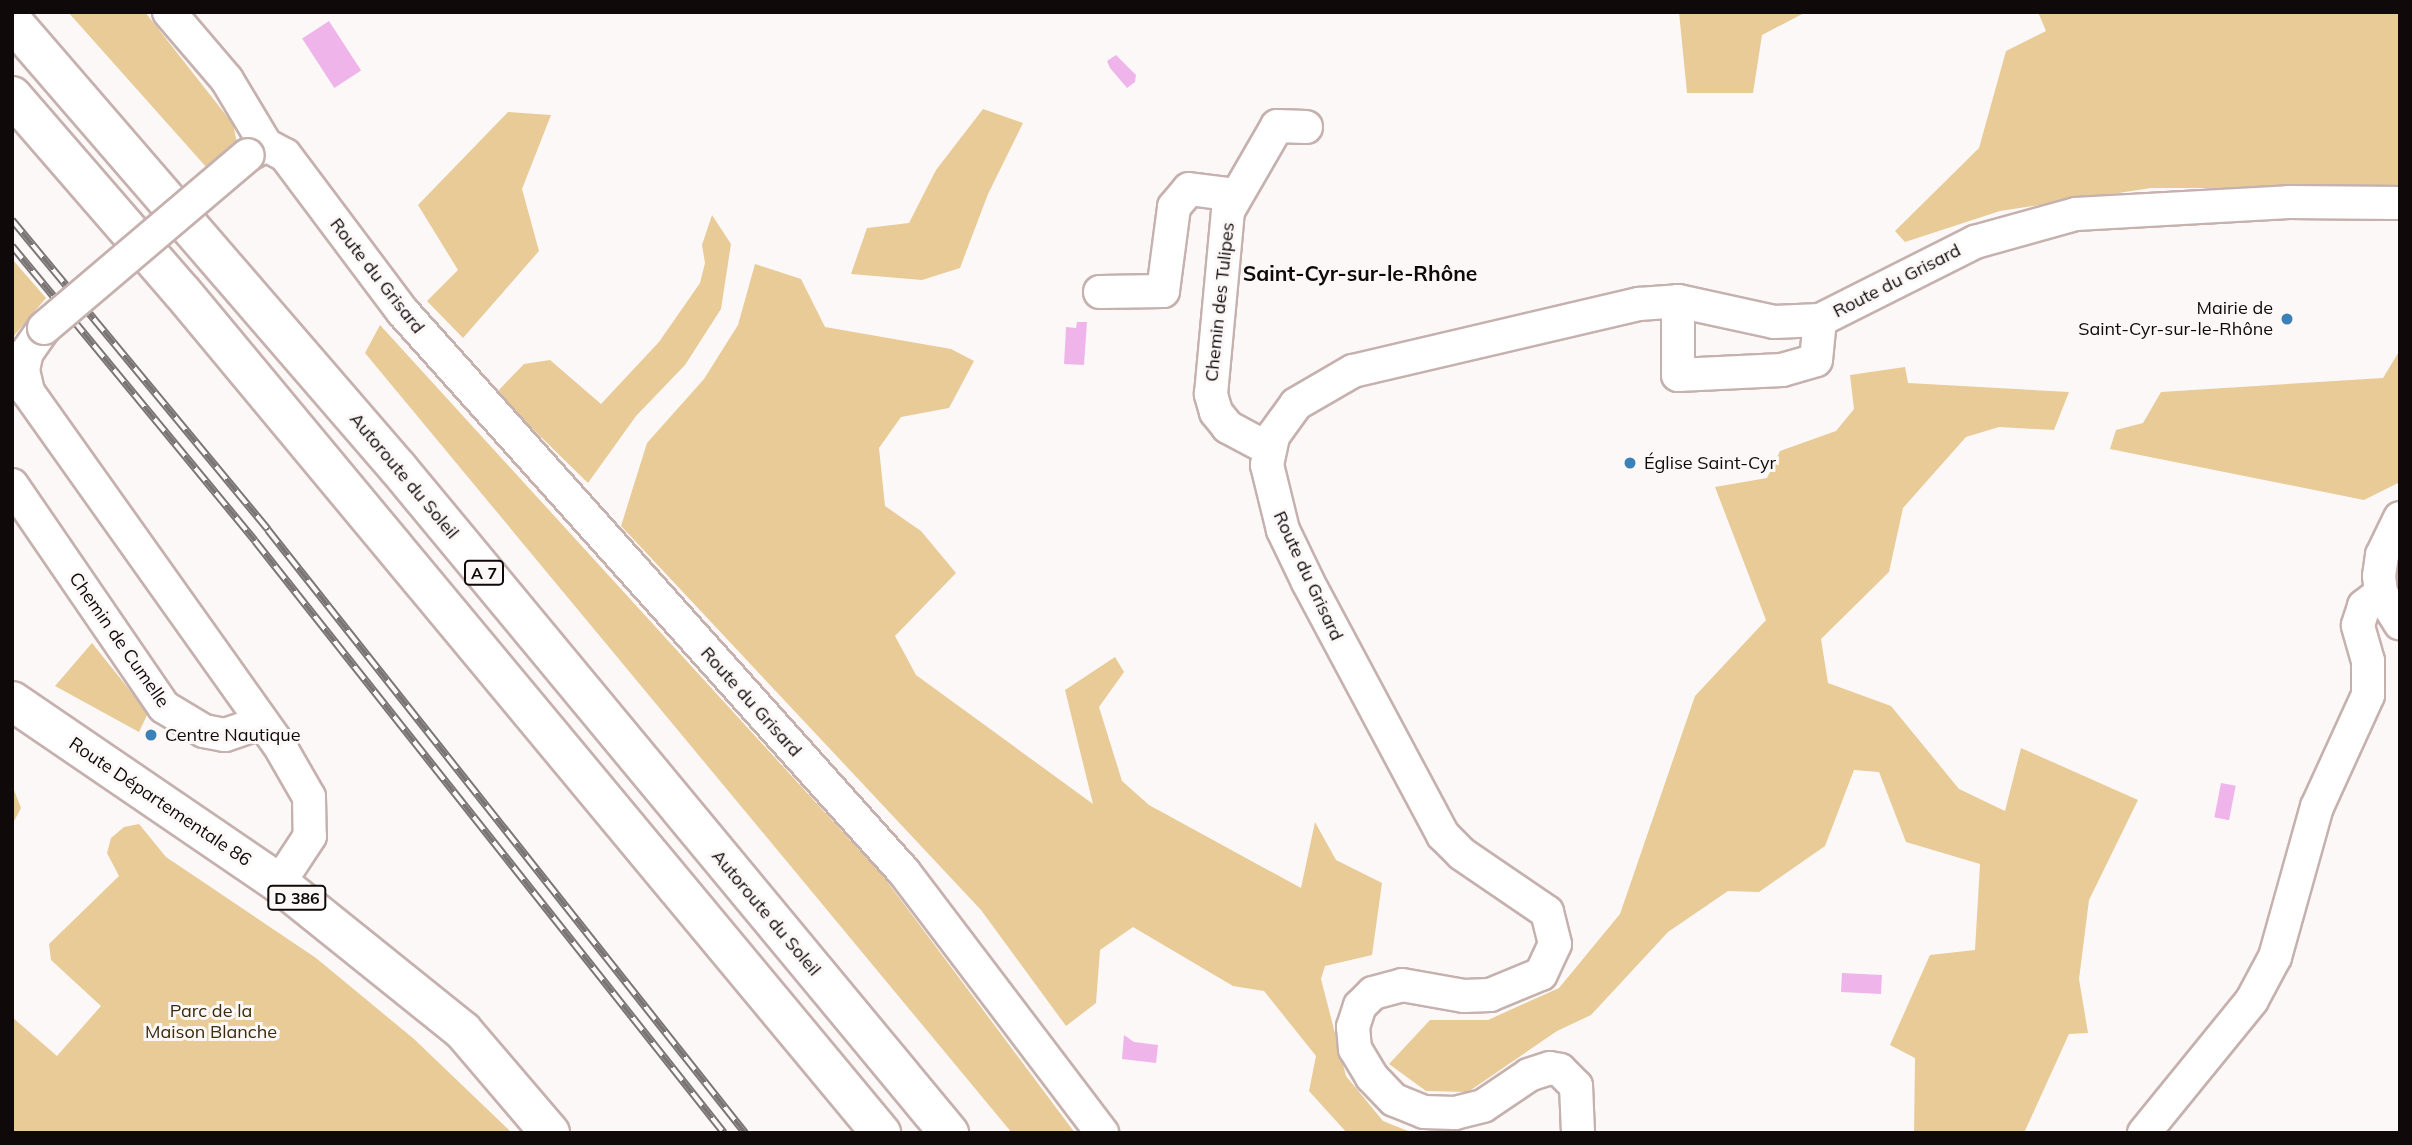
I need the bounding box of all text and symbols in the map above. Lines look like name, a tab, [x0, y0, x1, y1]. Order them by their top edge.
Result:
street label: Route du Grisard	[325, 214, 429, 338]
street label: Chemin des Tulipes	[1201, 221, 1239, 383]
street label: Route du Grisard	[1830, 240, 1964, 322]
district label: Saint-Cyr-sur-le-Rhône	[1243, 260, 1477, 286]
place label: Mairie de Saint-Cyr-sur-le-Rhône	[2078, 298, 2273, 340]
marker: Mairie de Saint-Cyr-sur-le-Rhône	[2279, 311, 2295, 327]
street label: Autoroute du Soleil	[345, 409, 463, 543]
place label: Église Saint-Cyr	[1644, 452, 1776, 474]
marker: Église Saint-Cyr	[1622, 455, 1638, 471]
street label: Route du Grisard	[1269, 508, 1347, 644]
road number: A 7	[463, 560, 505, 586]
street label: Chemin de Cumelle	[64, 568, 174, 712]
street label: Route du Grisard	[696, 643, 806, 761]
place label: Centre Nautique	[165, 724, 300, 746]
marker: Centre Nautique	[143, 727, 159, 743]
street label: Route Départementale 86	[65, 733, 255, 871]
street label: Autoroute du Soleil	[707, 846, 825, 980]
road number: D 386	[267, 885, 327, 910]
park label: Parc de la Maison Blanche	[145, 1001, 277, 1044]

